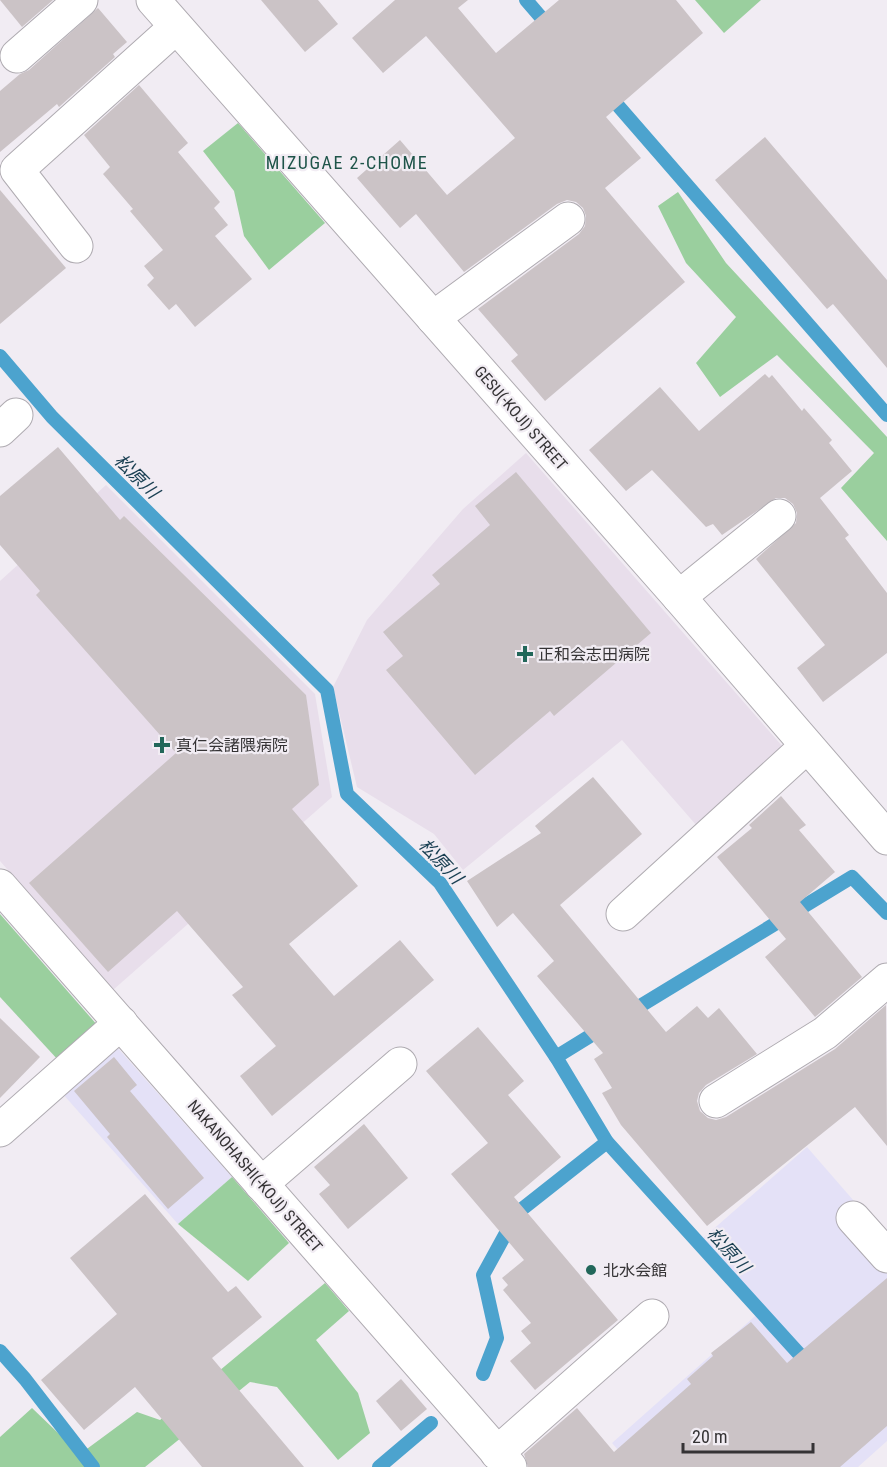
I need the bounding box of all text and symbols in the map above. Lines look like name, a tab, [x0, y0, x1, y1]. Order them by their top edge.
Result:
district label: MIZUGAE 2-CHOME	[266, 152, 428, 173]
street label: GESU(-KOJI) STREET	[471, 362, 571, 474]
water label: 松原川	[110, 449, 165, 504]
marker: 正和会志田病院	[516, 645, 534, 663]
place label: 正和会志田病院	[538, 645, 650, 664]
marker: 真仁会諸隈病院	[153, 736, 171, 754]
place label: 真仁会諸隈病院	[176, 736, 288, 755]
water label: 松原川	[415, 834, 468, 889]
street label: NAKANOHASHI(-KOJI) STREET	[184, 1096, 326, 1256]
water label: 松原川	[703, 1223, 756, 1279]
place label: 北水会館	[603, 1261, 667, 1280]
marker: 北水会館	[584, 1263, 598, 1277]
scale bar	[683, 1416, 814, 1454]
text: 20 m	[692, 1426, 727, 1447]

